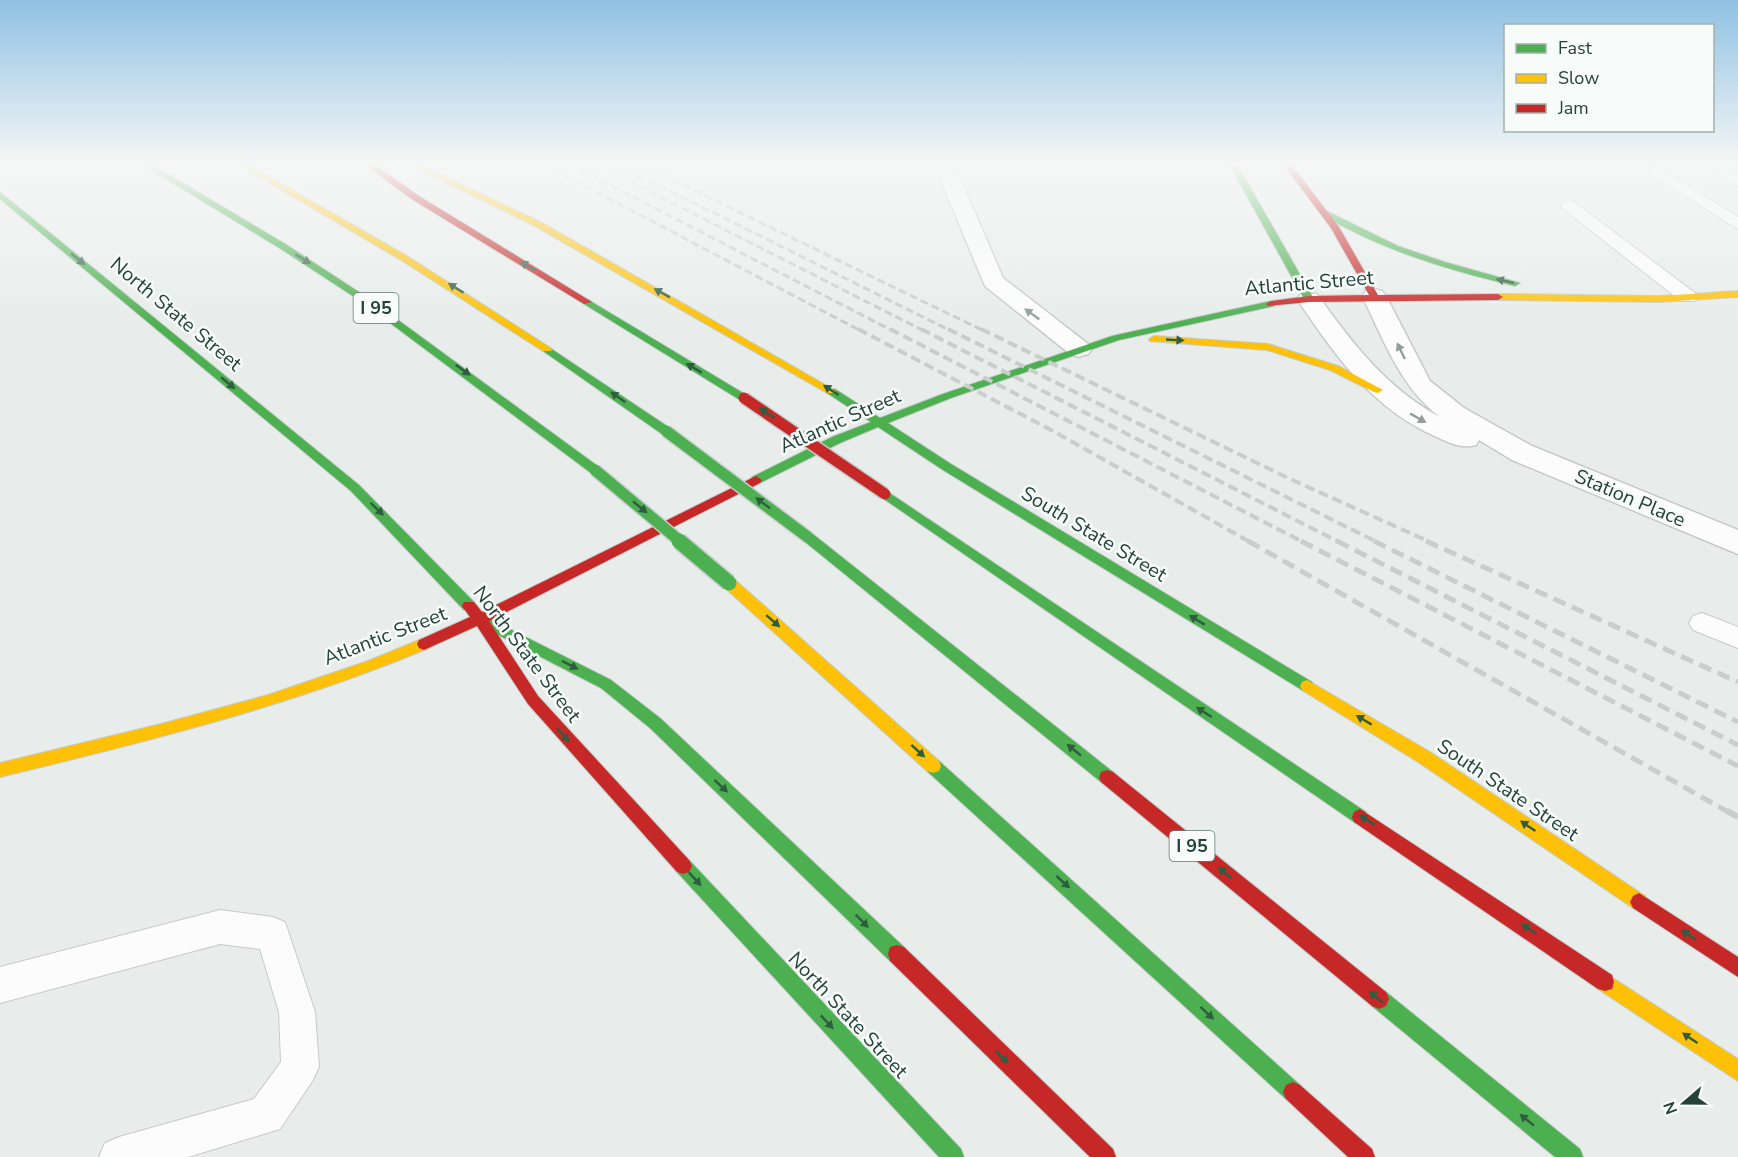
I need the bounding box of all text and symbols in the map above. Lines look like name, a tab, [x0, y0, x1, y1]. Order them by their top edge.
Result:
legend	[1504, 24, 1714, 132]
text: Fast	[1558, 36, 1593, 60]
text: Slow	[1558, 66, 1599, 90]
text: Jam	[1557, 96, 1589, 120]
street label: North State Street	[104, 251, 248, 378]
one-way arrow	[70, 252, 86, 265]
one-way arrow	[295, 254, 311, 265]
one-way arrow	[519, 261, 536, 272]
street label: Atlantic Street	[1243, 264, 1376, 302]
one-way arrow	[1496, 276, 1515, 285]
one-way arrow	[448, 283, 464, 294]
one-way arrow	[653, 288, 670, 298]
road number: I 95	[354, 293, 398, 323]
one-way arrow	[1025, 308, 1041, 320]
one-way arrow	[1165, 335, 1184, 344]
one-way arrow	[1396, 342, 1405, 359]
one-way arrow	[686, 362, 702, 373]
one-way arrow	[455, 364, 471, 376]
one-way arrow	[220, 376, 235, 389]
street label: Atlantic Street	[775, 382, 906, 460]
one-way arrow	[822, 385, 839, 396]
one-way arrow	[611, 391, 627, 403]
one-way arrow	[759, 408, 775, 419]
one-way arrow	[1410, 413, 1427, 423]
street label: Station Place	[1570, 463, 1690, 533]
street label: South State Street	[1016, 480, 1173, 589]
one-way arrow	[755, 497, 770, 509]
one-way arrow	[632, 500, 647, 513]
one-way arrow	[369, 502, 384, 516]
street label: North State Street	[467, 580, 588, 728]
street label: Atlantic Street	[320, 600, 451, 672]
one-way arrow	[765, 614, 780, 627]
one-way arrow	[1189, 614, 1205, 625]
one-way arrow	[561, 660, 578, 670]
one-way arrow	[1196, 707, 1212, 718]
one-way arrow	[1356, 715, 1372, 726]
one-way arrow	[556, 727, 569, 742]
street label: South State Street	[1432, 733, 1585, 848]
one-way arrow	[911, 744, 926, 758]
one-way arrow	[1067, 744, 1082, 757]
one-way arrow	[714, 778, 728, 792]
one-way arrow	[1359, 814, 1375, 826]
one-way arrow	[1520, 820, 1536, 832]
road number: I 95	[1170, 831, 1214, 861]
one-way arrow	[1217, 867, 1233, 880]
one-way arrow	[688, 871, 702, 886]
one-way arrow	[1056, 875, 1071, 889]
one-way arrow	[855, 913, 869, 927]
one-way arrow	[1520, 923, 1537, 934]
one-way arrow	[1682, 929, 1698, 941]
street label: North State Street	[782, 946, 915, 1085]
one-way arrow	[1368, 990, 1384, 1003]
one-way arrow	[1200, 1006, 1215, 1020]
one-way arrow	[820, 1014, 834, 1028]
one-way arrow	[1682, 1033, 1698, 1044]
one-way arrow	[994, 1049, 1008, 1063]
north arrow	[1654, 1073, 1714, 1133]
text: N	[1658, 1098, 1683, 1117]
one-way arrow	[1520, 1114, 1535, 1127]

